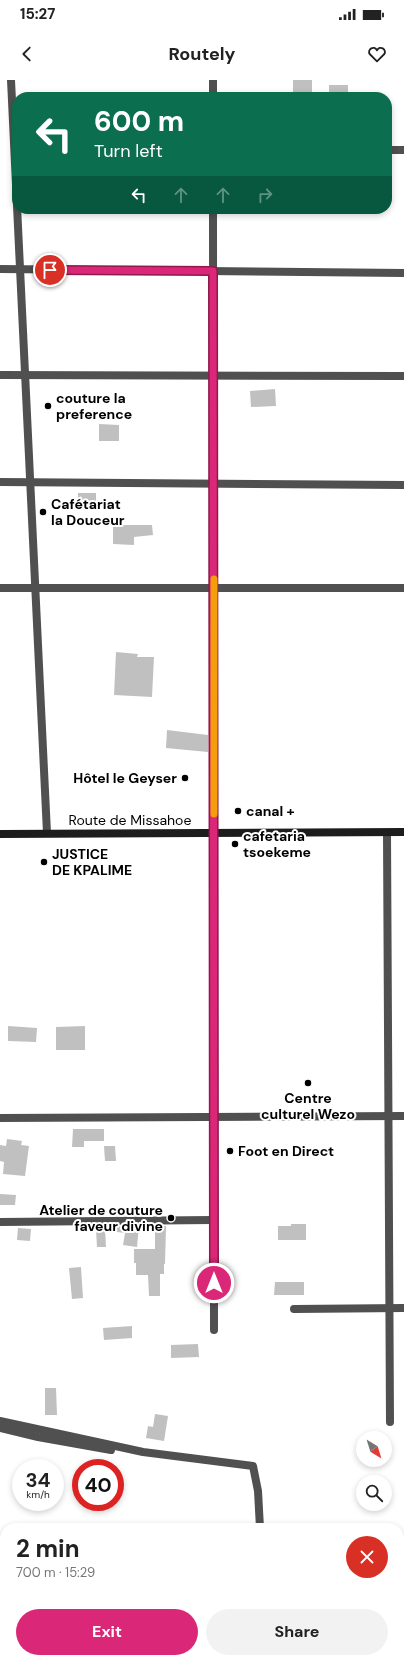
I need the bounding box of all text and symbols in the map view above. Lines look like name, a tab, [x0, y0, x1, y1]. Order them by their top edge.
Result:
text: 15:27	[20, 4, 55, 24]
text: Routely	[169, 42, 235, 66]
icon: back	[16, 43, 38, 65]
icon: heart	[366, 43, 388, 65]
text: 600 m	[94, 103, 184, 140]
icon: left	[28, 108, 80, 160]
text: Turn left	[94, 139, 163, 163]
icon: left	[128, 184, 150, 206]
icon: ahead	[170, 184, 192, 206]
icon: ahead	[212, 184, 234, 206]
icon: right	[254, 184, 276, 206]
pin	[33, 253, 67, 287]
icon: arrive	[39, 259, 61, 281]
place label: couture la preference	[56, 389, 132, 423]
marker: couture la preference	[43, 401, 53, 411]
place label: Cafétariat la Douceur	[51, 495, 125, 529]
marker: Cafétariat la Douceur	[38, 507, 48, 517]
place label: Hôtel le Geyser	[73, 769, 177, 787]
marker: Hôtel le Geyser	[180, 773, 190, 783]
place label: canal +	[246, 802, 295, 820]
marker: canal +	[233, 806, 243, 816]
street label: Route de Missahoe	[69, 811, 191, 829]
place label: cafetaria tsoekeme	[243, 827, 311, 861]
marker: cafetaria tsoekeme	[230, 839, 240, 849]
place label: JUSTICE DE KPALIME	[52, 845, 132, 879]
marker: JUSTICE DE KPALIME	[39, 857, 49, 867]
marker: Centre culturel Wezo	[303, 1078, 313, 1088]
place label: Centre culturel Wezo	[261, 1089, 355, 1123]
place label: Foot en Direct	[238, 1142, 334, 1160]
marker: Foot en Direct	[225, 1146, 235, 1156]
place label: Atelier de couture faveur divine	[39, 1201, 163, 1235]
marker: Atelier de couture faveur divine	[166, 1213, 176, 1223]
position arrow	[193, 1262, 235, 1304]
north arrow	[356, 1431, 392, 1467]
map controls	[356, 1431, 392, 1511]
speed limit sign: 40	[72, 1459, 124, 1511]
text: 34	[25, 1467, 51, 1493]
button: search	[356, 1475, 392, 1511]
text: km/h	[26, 1488, 50, 1501]
text: 2 min	[16, 1533, 79, 1564]
button: close	[346, 1536, 388, 1578]
text: 700 m · 15:29	[16, 1564, 95, 1581]
button: Exit	[16, 1609, 198, 1655]
button: Share	[206, 1609, 388, 1655]

